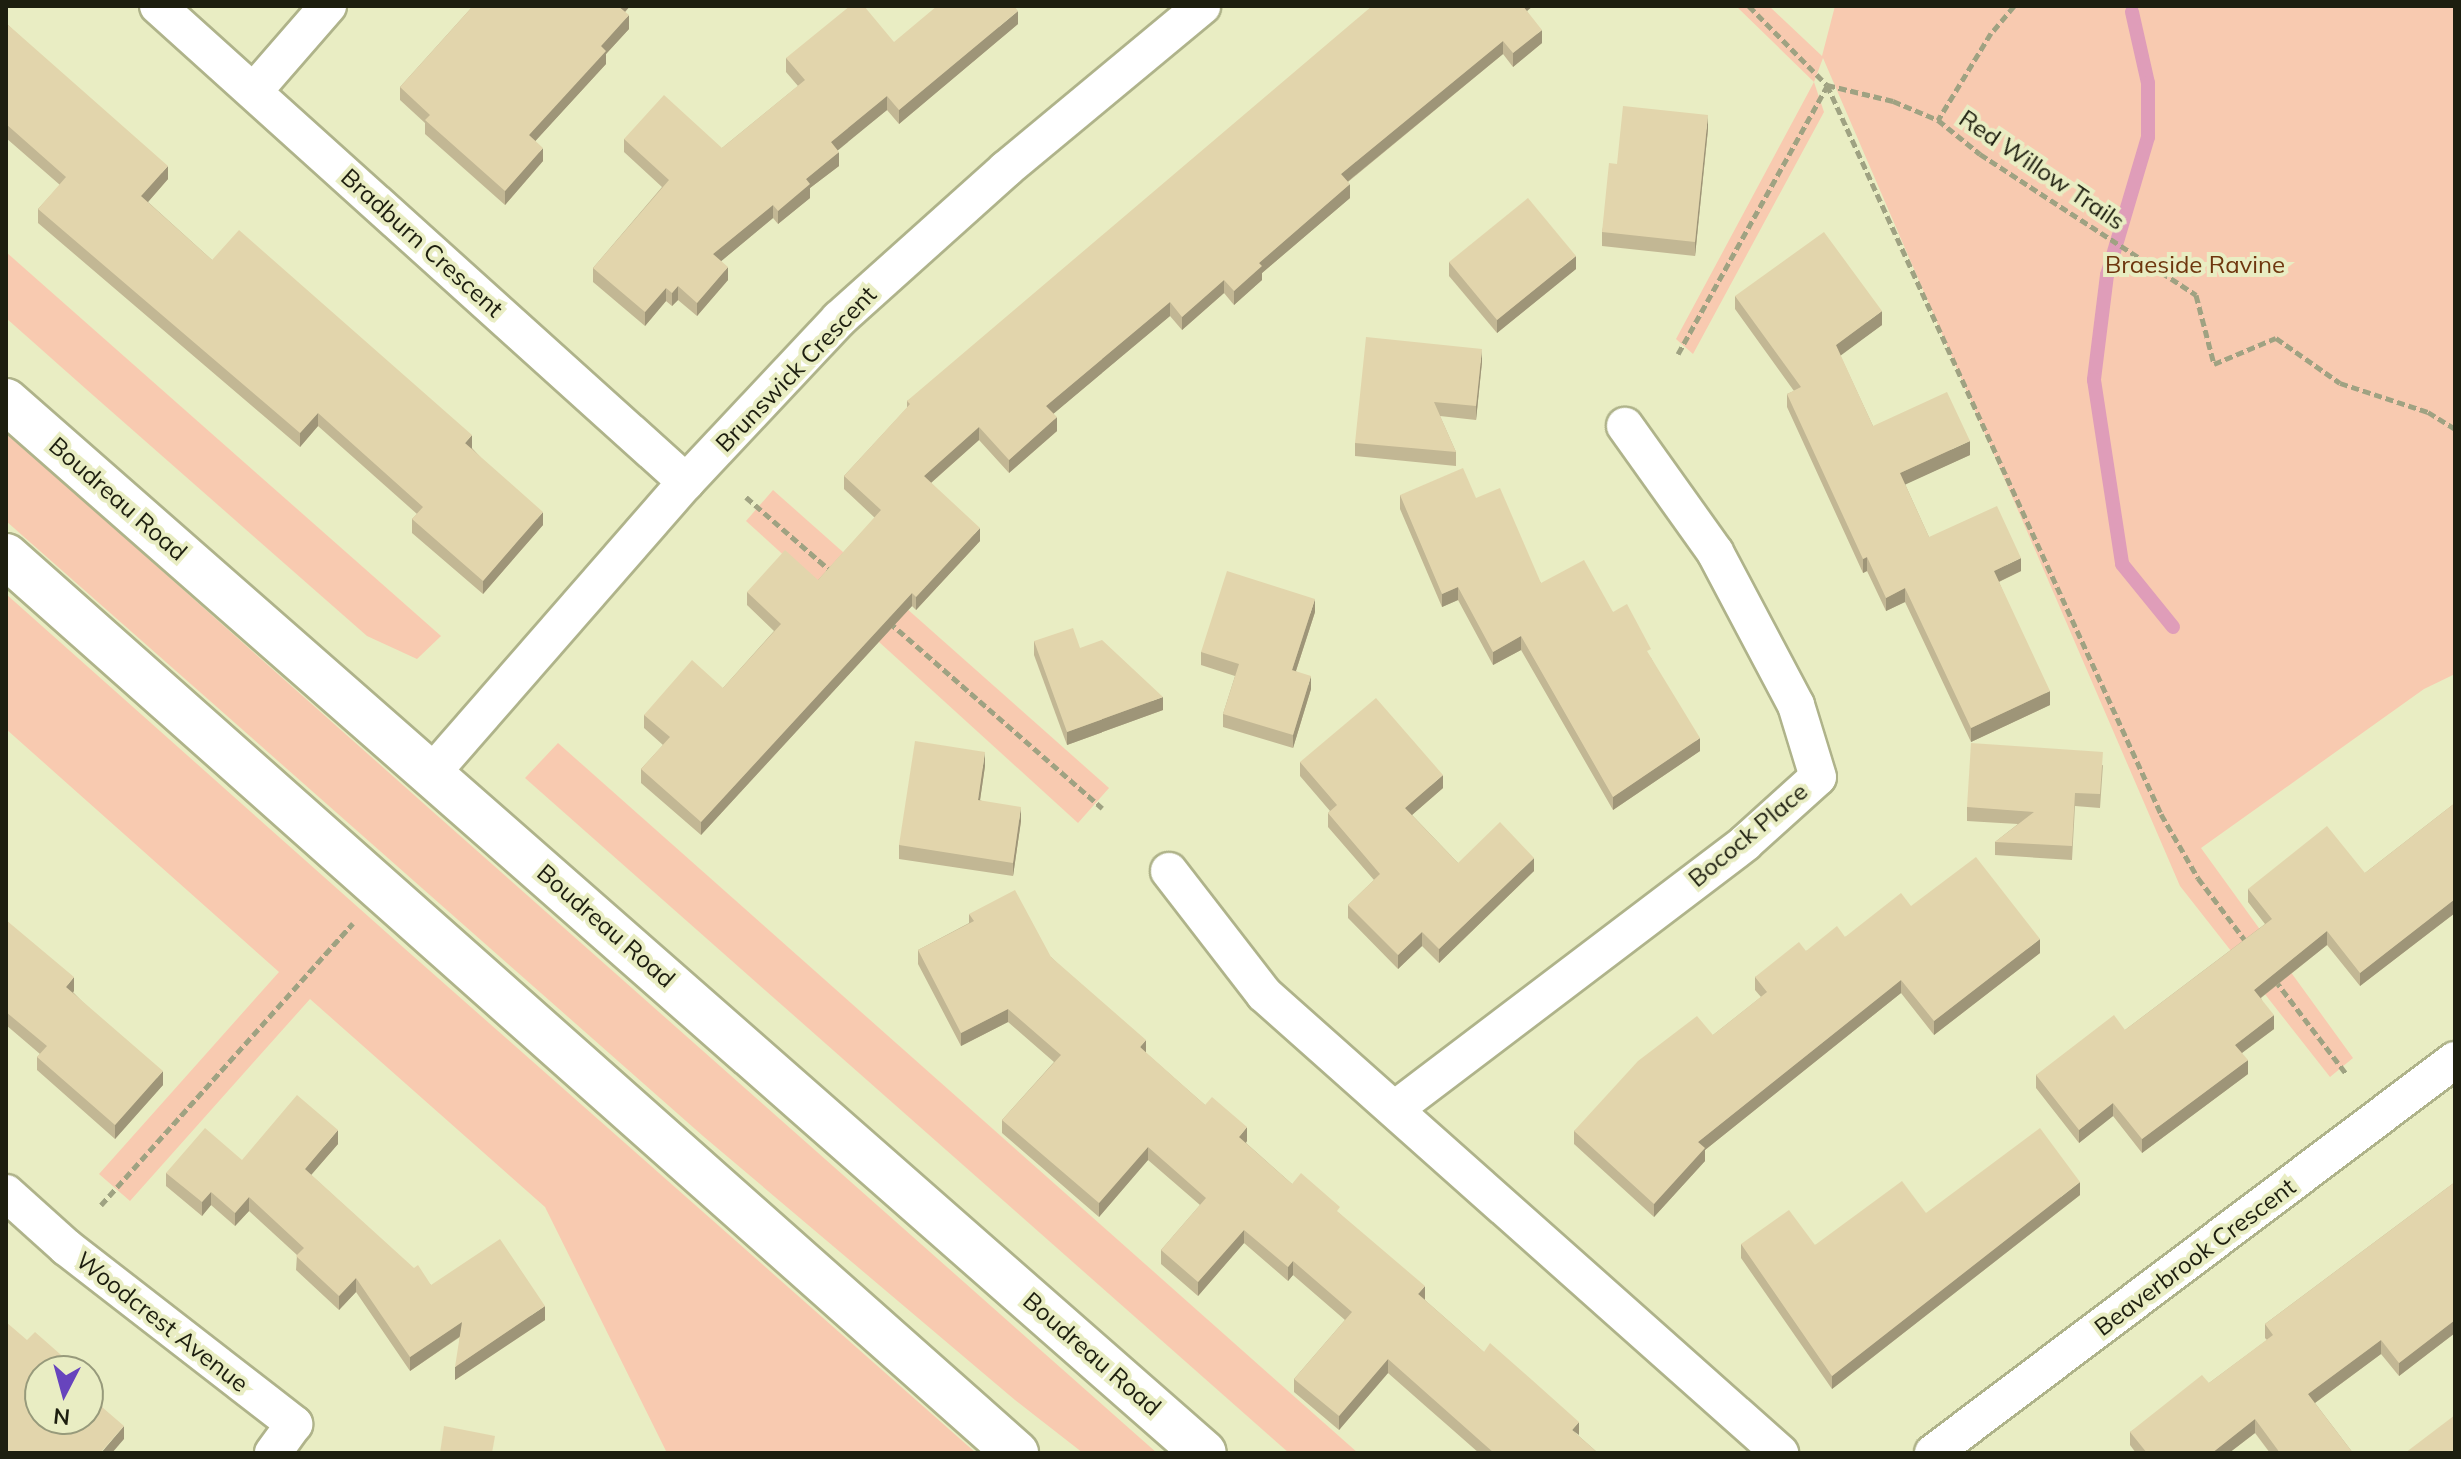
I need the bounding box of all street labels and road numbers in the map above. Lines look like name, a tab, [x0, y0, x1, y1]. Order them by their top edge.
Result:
street label: Red Willow Trails	[1954, 104, 2130, 236]
street label: Bradburn Crescent	[335, 163, 509, 323]
street label: Brunswick Crescent	[710, 280, 882, 458]
street label: Boudreau Road	[43, 431, 193, 567]
street label: Bocock Place	[1683, 777, 1813, 893]
street label: Boudreau Road	[531, 858, 681, 994]
street label: Beaverbrook Crescent	[2089, 1172, 2301, 1342]
street label: Woodcrest Avenue	[70, 1246, 254, 1398]
street label: Boudreau Road	[1017, 1286, 1167, 1422]

